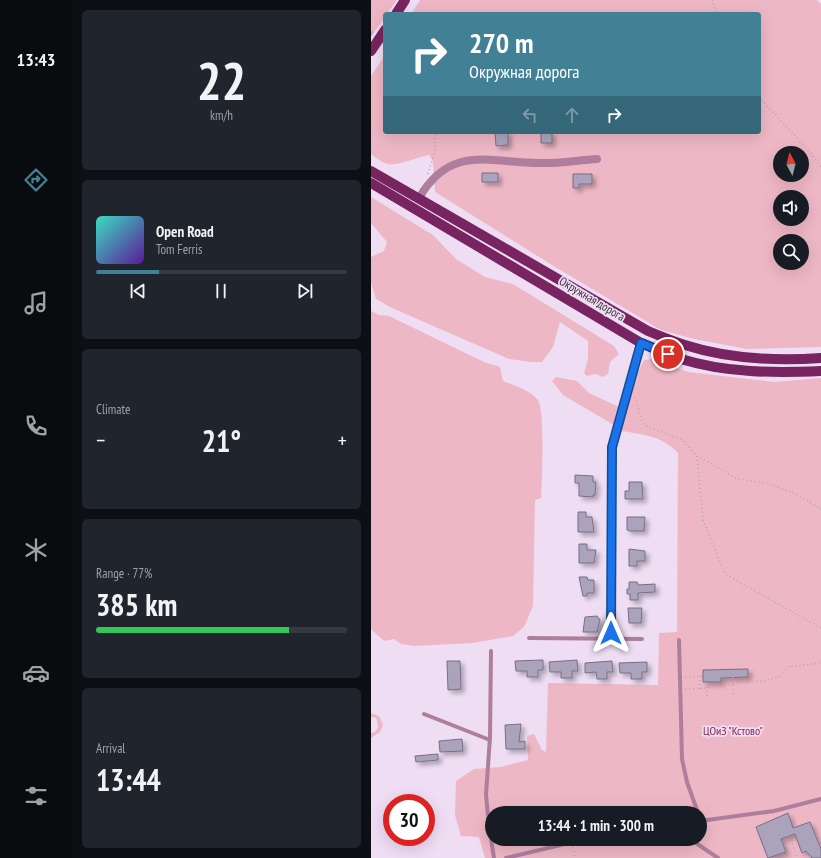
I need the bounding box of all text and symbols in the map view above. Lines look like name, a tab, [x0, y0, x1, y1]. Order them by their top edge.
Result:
text: 270 m	[469, 24, 533, 61]
icon: right	[403, 28, 455, 80]
text: 22	[197, 47, 246, 114]
text: 13:43	[17, 48, 55, 71]
text: Окружная дорога	[469, 60, 580, 83]
icon: left	[519, 104, 541, 126]
icon: ahead	[561, 104, 583, 126]
icon: right	[603, 104, 625, 126]
text: km/h	[210, 107, 233, 124]
north arrow	[773, 146, 809, 182]
map controls	[773, 146, 809, 270]
icon: directions	[22, 166, 50, 194]
button: sound	[773, 190, 809, 226]
text: Open Road	[156, 222, 214, 241]
button: search	[773, 234, 809, 270]
text: Tom Ferris	[156, 241, 202, 258]
street label: Окружная дорога	[557, 273, 628, 324]
icon: previous	[127, 280, 149, 302]
icon: pause	[210, 280, 232, 302]
icon: next	[294, 280, 316, 302]
icon: music	[22, 289, 50, 317]
pin	[651, 337, 685, 371]
icon: arrive	[657, 343, 679, 365]
text: Climate	[96, 401, 130, 418]
icon: phone	[22, 412, 50, 440]
text: 21°	[202, 421, 241, 460]
text: −	[96, 426, 105, 454]
text: +	[338, 426, 347, 454]
icon: climate	[22, 536, 50, 564]
text: Range · 77%	[96, 565, 152, 582]
text: 385 km	[96, 585, 177, 624]
position arrow	[590, 612, 632, 654]
icon: car	[22, 659, 50, 687]
park label: ЦОиЗ "Кстово"	[703, 723, 763, 738]
text: Arrival	[96, 740, 125, 757]
text: 13:44	[96, 760, 161, 799]
icon: filters	[22, 782, 50, 810]
speed limit sign: 30	[383, 794, 435, 846]
text: 13:44 · 1 min · 300 m	[538, 816, 654, 835]

